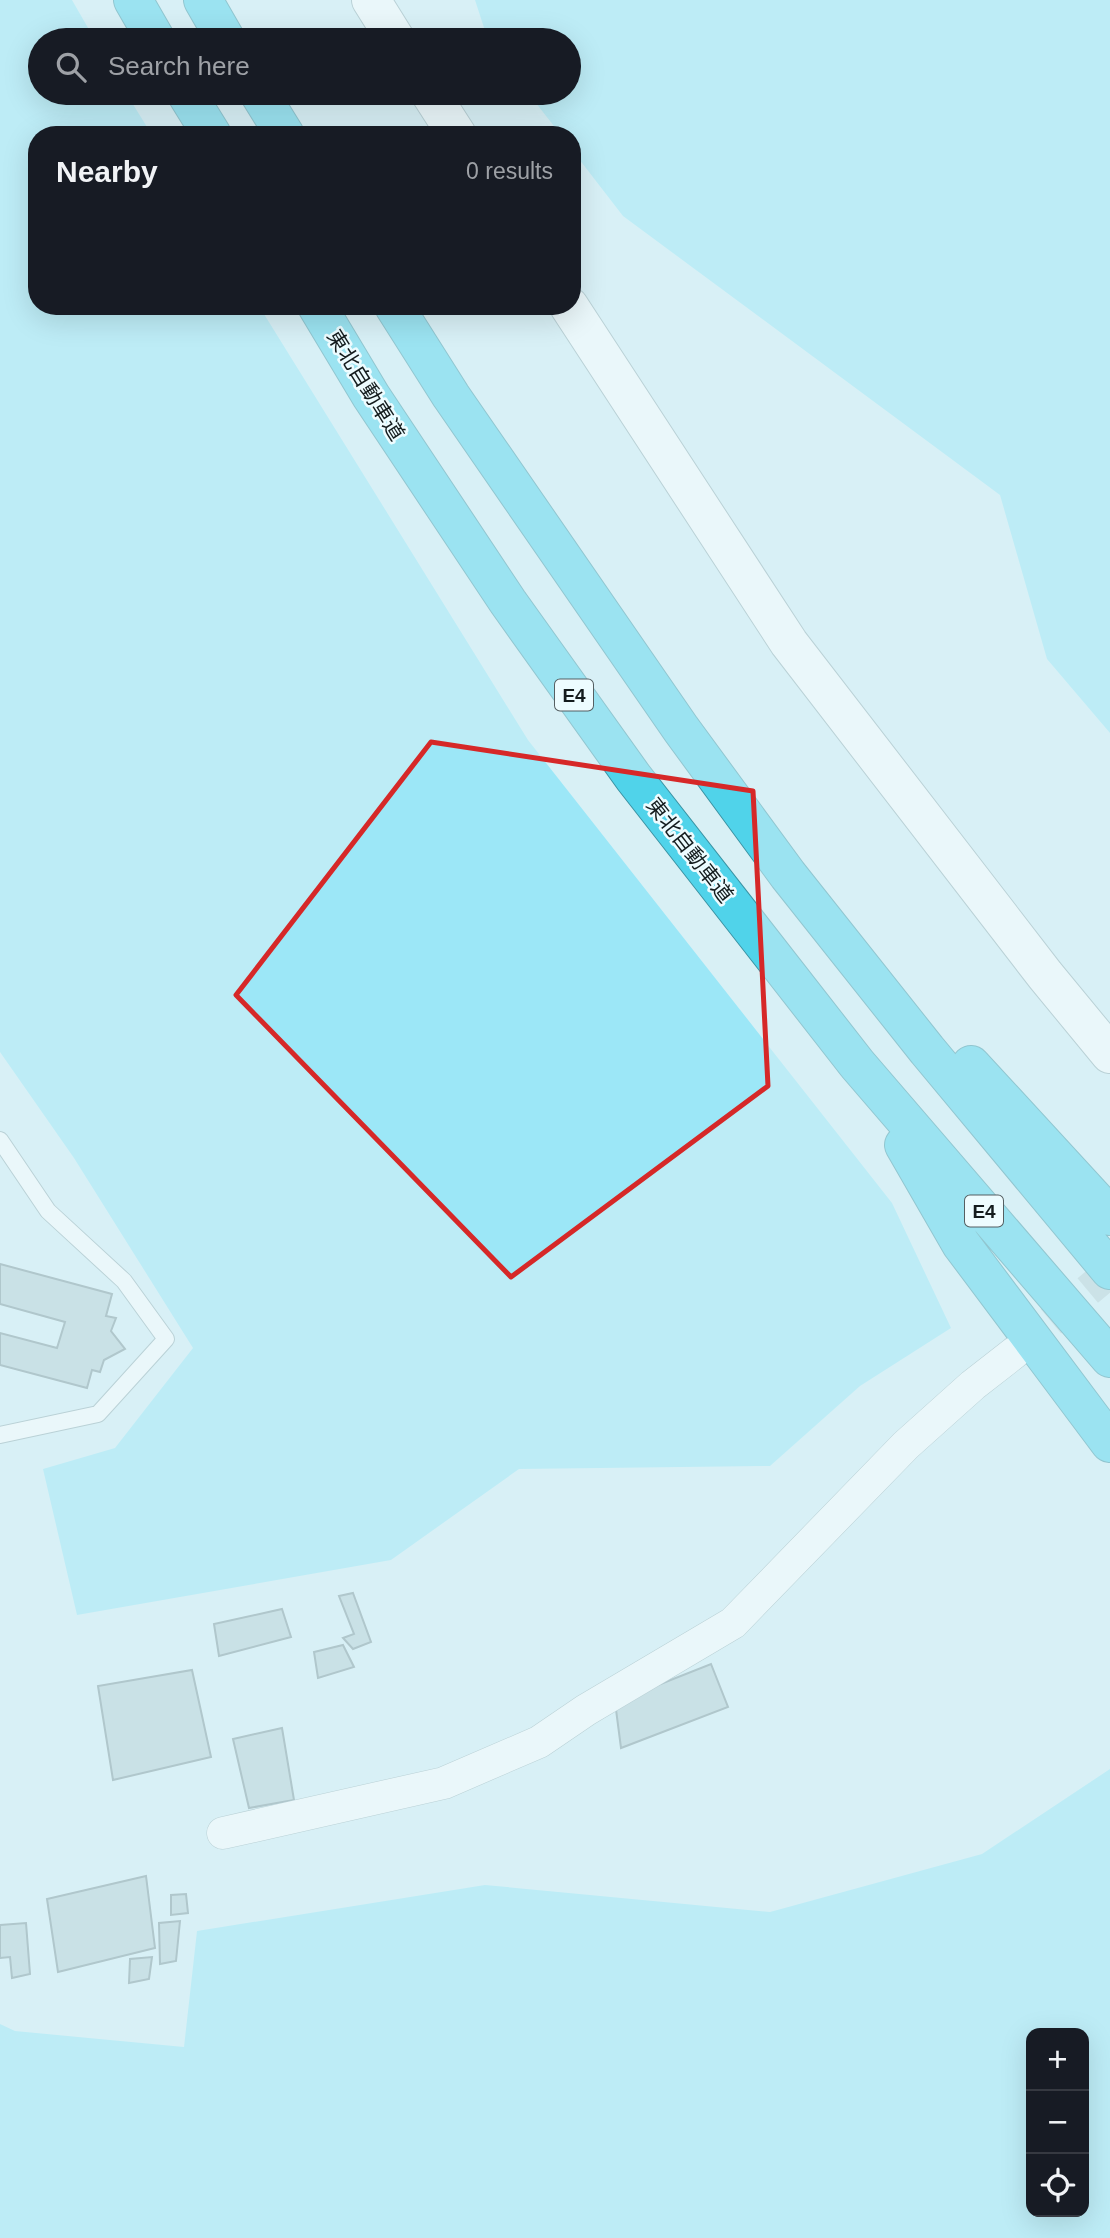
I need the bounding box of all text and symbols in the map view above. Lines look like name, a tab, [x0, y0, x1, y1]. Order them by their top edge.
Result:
search box	[28, 28, 581, 105]
icon: search	[52, 48, 90, 86]
text: Search here	[108, 51, 250, 81]
text: Nearby	[56, 155, 158, 188]
text: 0 results	[466, 158, 553, 184]
street label: 東北自動車道	[323, 325, 409, 445]
road number: E4	[555, 680, 593, 710]
street label: 東北自動車道	[642, 793, 738, 907]
road number: E4	[965, 1196, 1003, 1226]
map controls	[1026, 2028, 1089, 2217]
button: +	[1026, 2028, 1089, 2091]
button: −	[1026, 2091, 1089, 2154]
button: locate	[1026, 2154, 1089, 2217]

